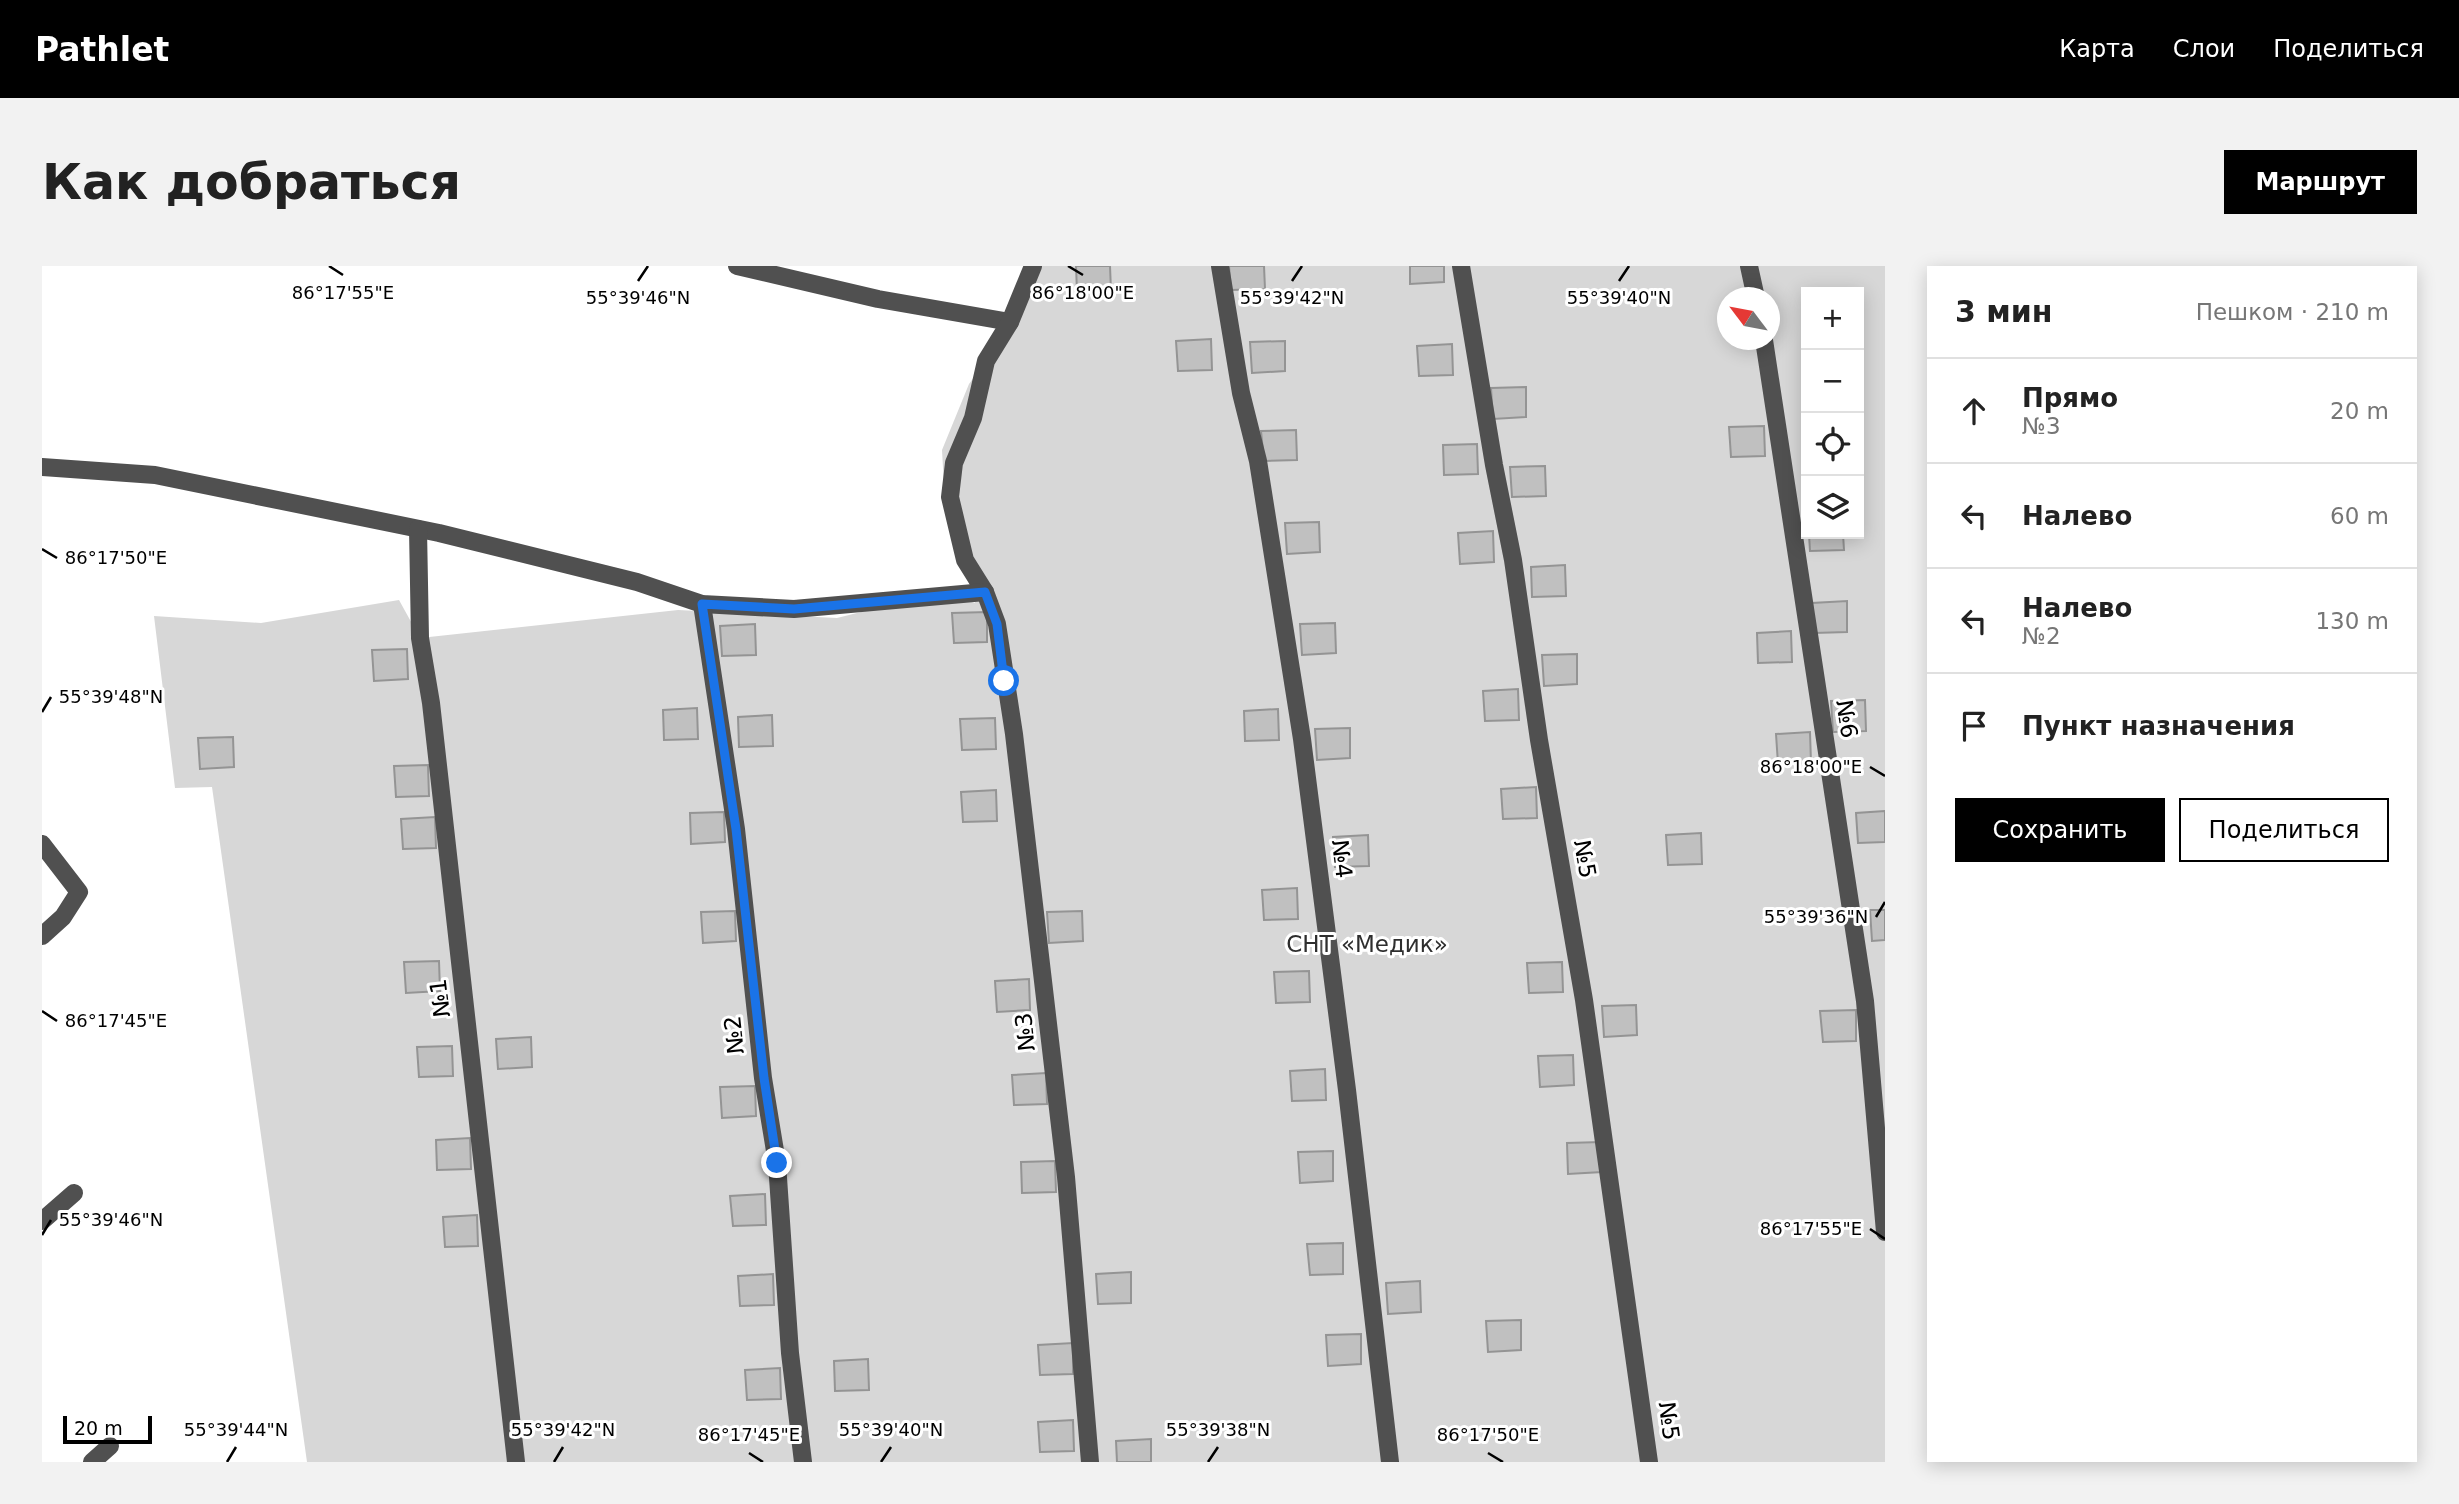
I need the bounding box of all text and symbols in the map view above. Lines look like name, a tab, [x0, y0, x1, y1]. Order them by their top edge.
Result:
text: Pathlet	[35, 30, 169, 69]
text: Карта	[2059, 35, 2135, 63]
text: Слои	[2173, 35, 2235, 63]
text: Поделиться	[2273, 35, 2424, 63]
button: Маршрут	[2224, 150, 2417, 214]
text: Как добраться	[42, 154, 461, 211]
text: 86°17'55"E	[292, 282, 394, 303]
text: 86°18'00"E	[1032, 282, 1134, 303]
text: 55°39'46"N	[586, 287, 690, 308]
text: 55°39'42"N	[1240, 287, 1344, 308]
text: 55°39'40"N	[1567, 287, 1671, 308]
north arrow	[1717, 287, 1780, 350]
map controls	[1801, 287, 1864, 539]
button: +	[1801, 287, 1864, 350]
text: 3 мин	[1955, 294, 2053, 329]
text: Пешком · 210 m	[2196, 299, 2389, 325]
button: −	[1801, 350, 1864, 413]
text: Прямо	[2022, 383, 2118, 413]
icon: ahead	[1955, 392, 1993, 430]
text: 20 m	[2330, 398, 2389, 424]
button: locate	[1801, 413, 1864, 476]
text: №3	[2022, 413, 2061, 439]
button: layers	[1801, 476, 1864, 539]
icon: left	[1955, 497, 1993, 535]
text: Налево	[2022, 501, 2132, 531]
text: 60 m	[2330, 503, 2389, 529]
text: 86°17'50"E	[65, 547, 167, 568]
text: Налево	[2022, 593, 2132, 623]
icon: left	[1955, 602, 1993, 640]
text: 130 m	[2315, 608, 2389, 634]
text: №2	[2022, 623, 2061, 649]
route start	[988, 665, 1019, 696]
text: 55°39'48"N	[59, 686, 163, 707]
street label: №6	[1831, 698, 1863, 740]
icon: arrive	[1955, 707, 1993, 745]
text: Пункт назначения	[2022, 711, 2295, 741]
text: 86°18'00"E	[1760, 756, 1862, 777]
button: Сохранить	[1955, 798, 2165, 862]
button: Поделиться	[2179, 798, 2389, 862]
street label: №4	[1327, 838, 1357, 880]
street label: №5	[1569, 838, 1601, 880]
text: 55°39'36"N	[1764, 906, 1868, 927]
park label: СНТ «Медик»	[1286, 931, 1448, 957]
street label: №1	[425, 977, 455, 1019]
text: 86°17'45"E	[65, 1010, 167, 1031]
street label: №3	[1010, 1011, 1040, 1053]
street label: №2	[719, 1014, 749, 1056]
route end	[761, 1147, 792, 1178]
text: 55°39'46"N	[59, 1209, 163, 1230]
text: 86°17'55"E	[1760, 1218, 1862, 1239]
street label: №5	[1653, 1400, 1685, 1442]
scale bar	[63, 1413, 152, 1445]
text: 20 m	[74, 1417, 123, 1439]
text: 55°39'44"N	[184, 1419, 288, 1440]
text: 55°39'42"N	[511, 1419, 615, 1440]
text: 55°39'40"N	[839, 1419, 943, 1440]
text: 55°39'38"N	[1166, 1419, 1270, 1440]
text: 86°17'45"E	[698, 1424, 800, 1445]
text: 86°17'50"E	[1437, 1424, 1539, 1445]

